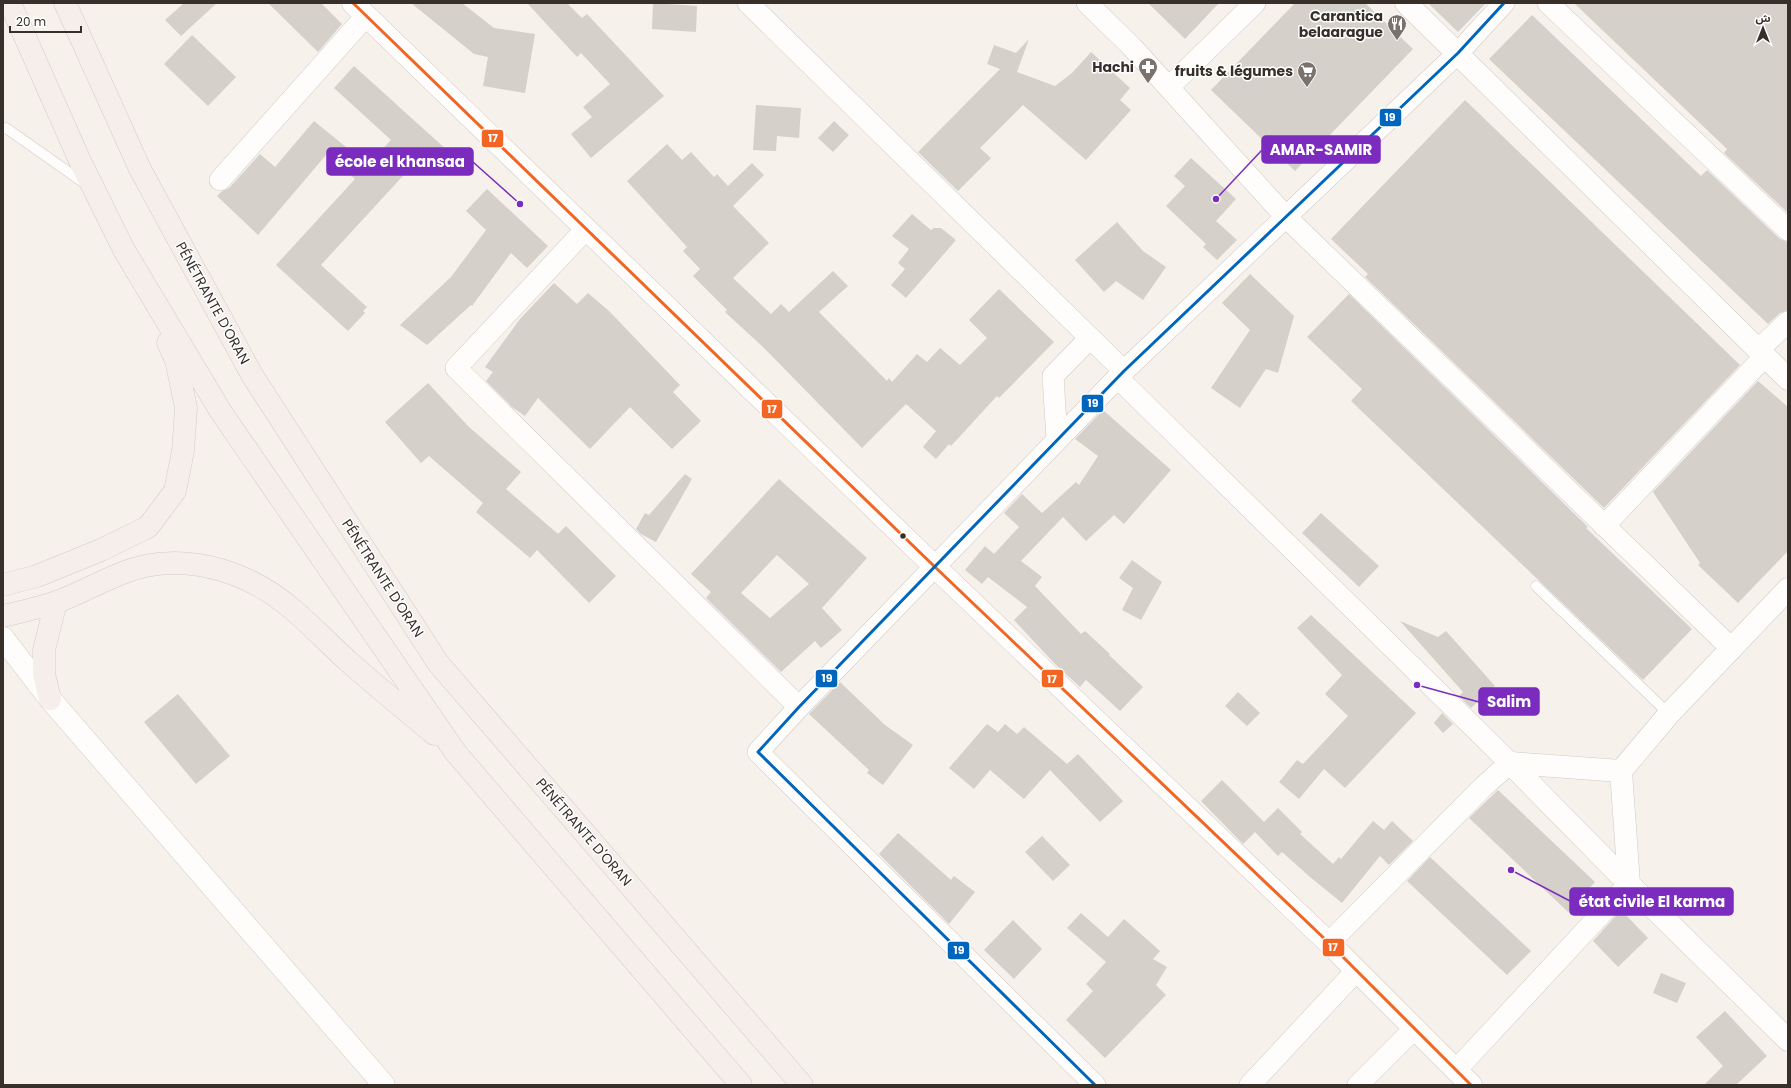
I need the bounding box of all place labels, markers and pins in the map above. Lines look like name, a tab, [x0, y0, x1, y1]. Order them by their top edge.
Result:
place label: Carantica belaarague	[1299, 6, 1383, 42]
restaurant icon: Carantica belaarague	[1386, 13, 1408, 41]
pharmacy icon: Hachi	[1137, 56, 1159, 84]
place label: Hachi	[1092, 57, 1134, 77]
supermarket icon: fruits & légumes	[1296, 60, 1318, 88]
place label: fruits & légumes	[1175, 61, 1293, 81]
callout: AMAR-SAMIR	[1262, 136, 1380, 163]
callout: école el khansaa	[327, 148, 473, 175]
unlabelled marker	[898, 531, 908, 541]
callout: Salim	[1479, 688, 1539, 715]
callout: état civile El karma	[1570, 888, 1733, 915]

